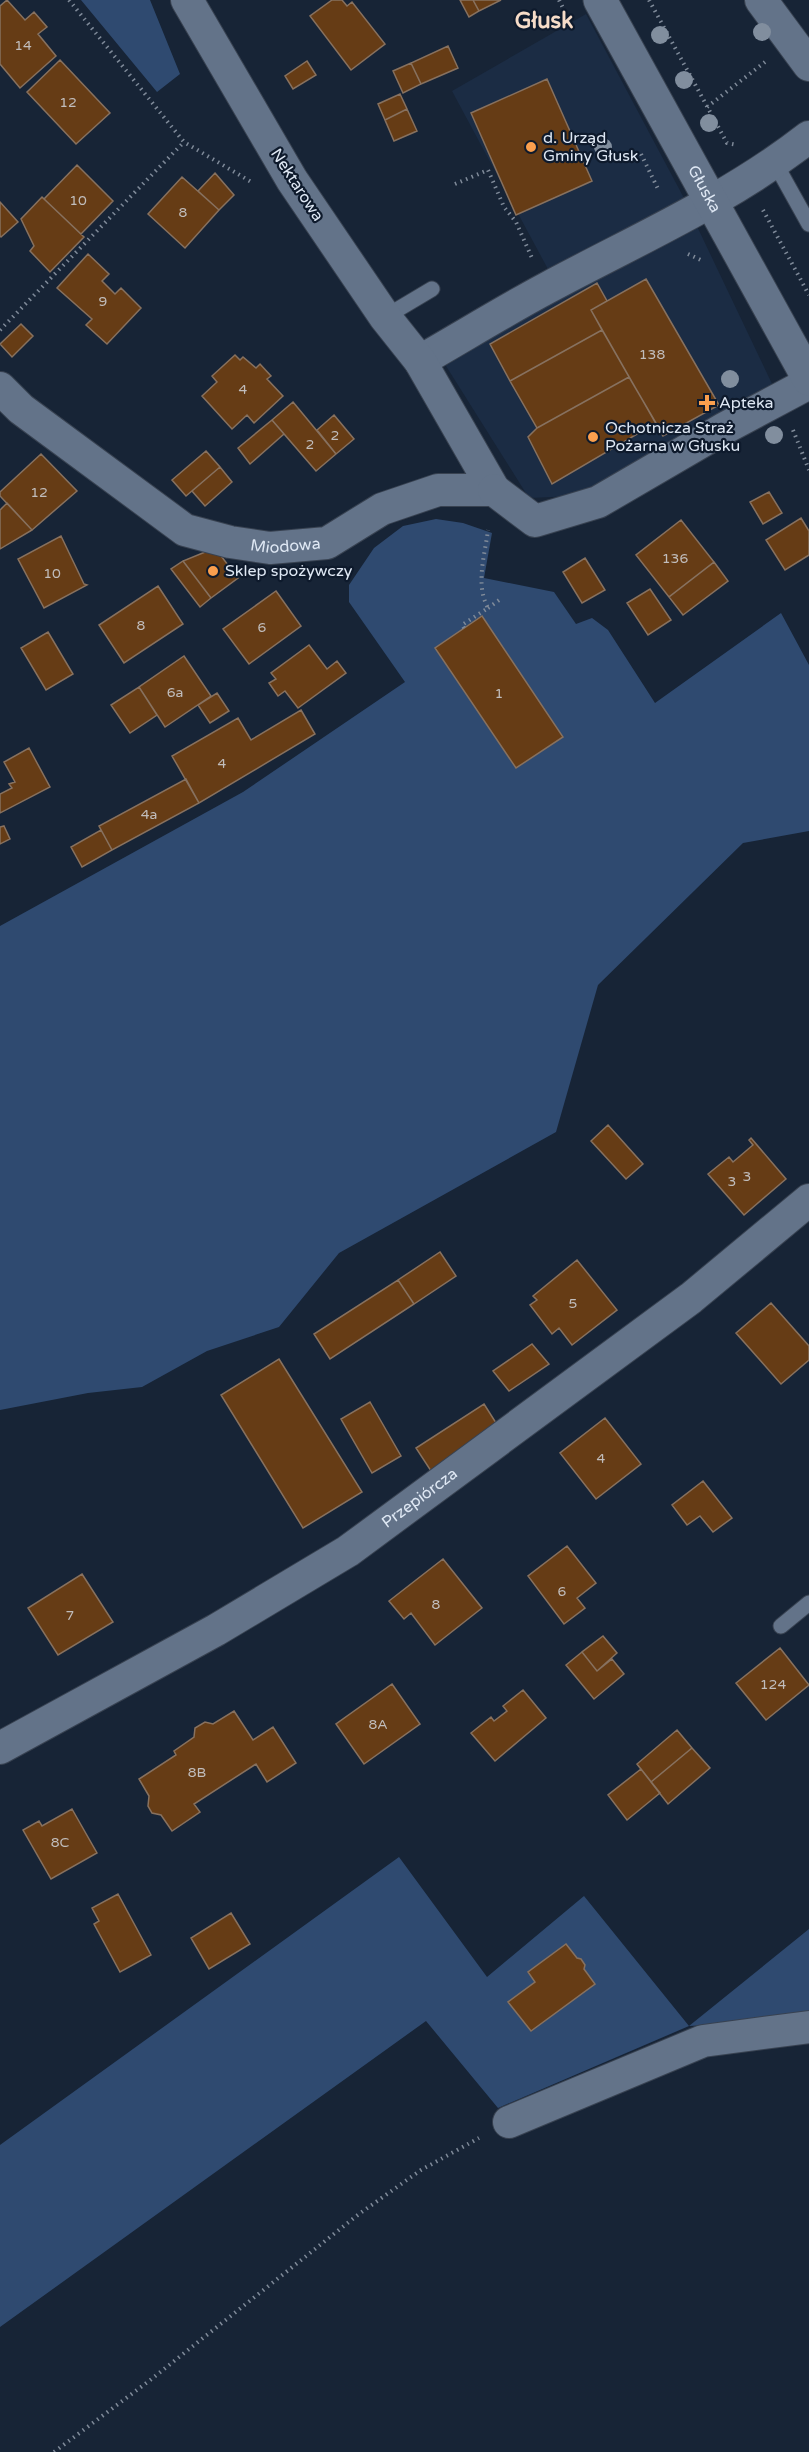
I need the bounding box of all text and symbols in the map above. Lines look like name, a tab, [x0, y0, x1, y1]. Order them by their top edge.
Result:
district label: Głusk	[515, 8, 573, 34]
house number: 14	[14, 37, 32, 54]
house number: 12	[59, 94, 77, 111]
place label: d. Urząd Gminy Głusk	[543, 128, 639, 166]
marker: d. Urząd Gminy Głusk	[524, 140, 538, 154]
street label: Nektarowa	[266, 145, 328, 225]
street label: Głuska	[683, 162, 725, 216]
house number: 10	[69, 192, 87, 209]
house number: 8	[179, 204, 188, 221]
house number: 9	[99, 293, 107, 310]
house number: 138	[639, 346, 665, 363]
house number: 4	[239, 381, 248, 398]
place label: Apteka	[719, 393, 773, 413]
marker: Apteka	[700, 396, 714, 410]
place label: Ochotnicza Straż Pożarna w Głusku	[605, 418, 740, 456]
house number: 2	[331, 427, 339, 444]
marker: Ochotnicza Straż Pożarna w Głusku	[586, 430, 600, 444]
house number: 2	[306, 436, 314, 453]
house number: 12	[30, 484, 48, 501]
street label: Miodowa	[249, 534, 321, 558]
house number: 136	[662, 550, 688, 567]
place label: Sklep spożywczy	[225, 561, 353, 581]
marker: Sklep spożywczy	[206, 564, 220, 578]
house number: 10	[43, 565, 61, 582]
house number: 8	[137, 617, 146, 634]
house number: 6	[258, 619, 267, 636]
house number: 6a	[167, 684, 183, 701]
house number: 1	[495, 685, 503, 702]
house number: 4	[218, 755, 227, 772]
house number: 4a	[141, 806, 157, 823]
house number: 3	[743, 1168, 751, 1185]
house number: 3	[728, 1173, 736, 1190]
house number: 5	[569, 1295, 577, 1312]
house number: 4	[597, 1450, 606, 1467]
street label: Przepiórcza	[378, 1464, 461, 1533]
house number: 6	[558, 1583, 567, 1600]
house number: 8	[432, 1596, 441, 1613]
house number: 7	[66, 1607, 74, 1624]
house number: 124	[760, 1676, 786, 1693]
house number: 8A	[368, 1716, 388, 1733]
house number: 8B	[188, 1764, 206, 1781]
house number: 8C	[51, 1834, 70, 1851]

